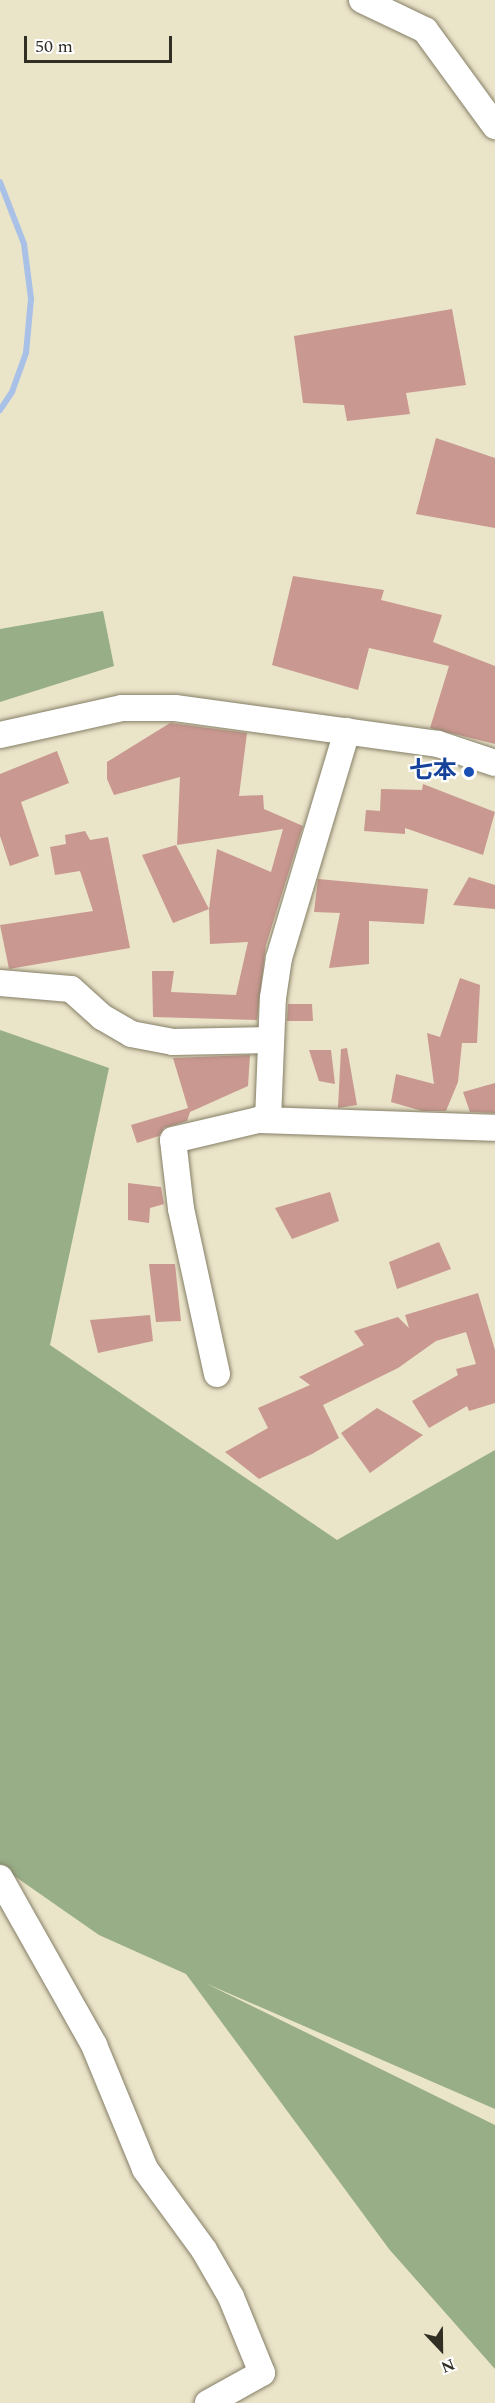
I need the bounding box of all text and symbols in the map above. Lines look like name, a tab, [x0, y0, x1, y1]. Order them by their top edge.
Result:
scale bar	[27, 24, 176, 62]
text: 50 m	[35, 33, 73, 60]
place label: 七本	[409, 758, 457, 786]
marker: 七本	[462, 765, 476, 779]
north arrow	[411, 2319, 471, 2379]
text: N	[437, 2352, 458, 2379]

